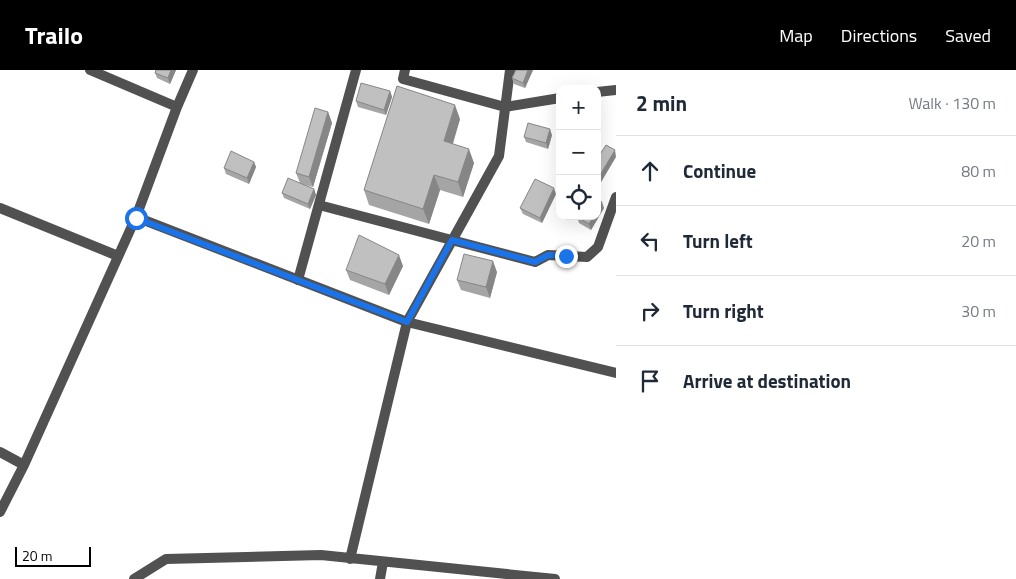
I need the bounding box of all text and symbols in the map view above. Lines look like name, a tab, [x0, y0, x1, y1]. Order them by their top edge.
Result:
text: Trailo	[25, 17, 83, 53]
text: Map	[779, 22, 813, 49]
text: Directions	[841, 22, 917, 49]
text: Saved	[945, 22, 991, 49]
map controls	[556, 85, 601, 220]
button: +	[556, 85, 601, 130]
text: 2 min	[636, 87, 687, 119]
text: Walk · 130 m	[908, 91, 996, 115]
button: −	[556, 130, 601, 175]
text: Continue	[683, 156, 756, 185]
icon: ahead	[636, 157, 664, 185]
text: 80 m	[961, 159, 996, 183]
button: locate	[556, 175, 601, 220]
route start	[125, 207, 148, 230]
text: Turn left	[683, 226, 753, 255]
icon: left	[636, 227, 664, 255]
text: 20 m	[961, 229, 996, 253]
route end	[555, 245, 578, 268]
text: Turn right	[683, 296, 764, 325]
icon: right	[636, 297, 664, 325]
text: 30 m	[961, 299, 996, 323]
text: Arrive at destination	[683, 366, 851, 395]
icon: arrive	[636, 367, 664, 395]
scale bar	[15, 544, 91, 567]
text: 20 m	[22, 545, 52, 566]

